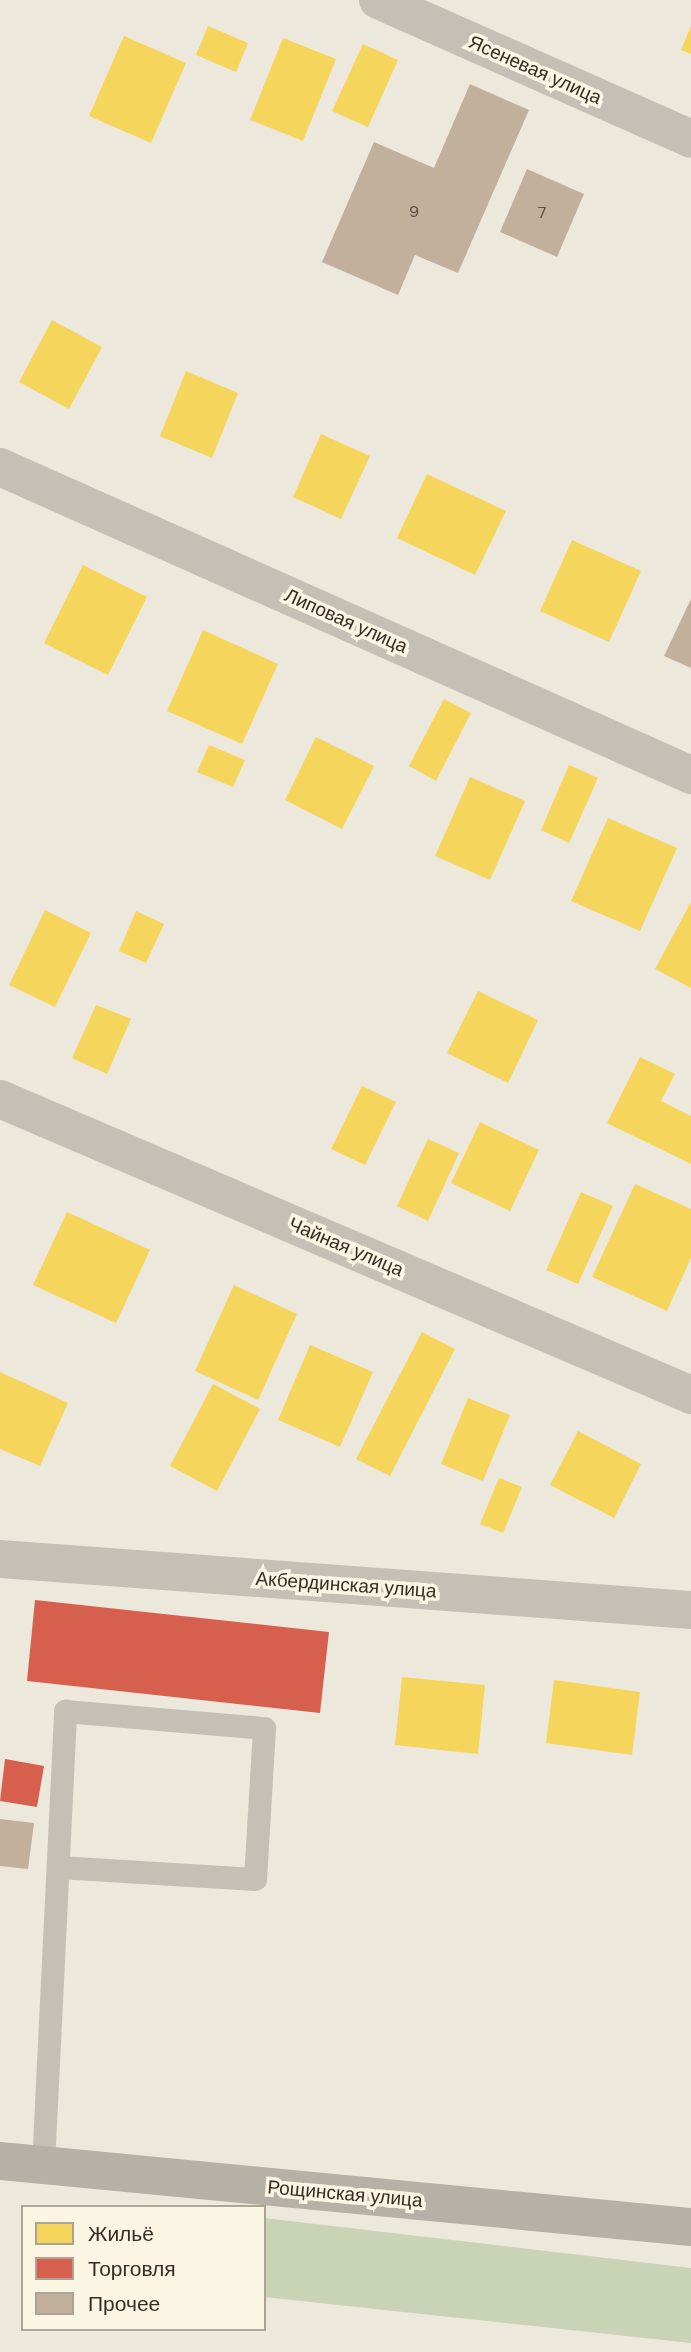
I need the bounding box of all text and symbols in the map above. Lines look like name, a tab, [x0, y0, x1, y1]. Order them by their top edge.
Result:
street label: Ясеневая улица	[465, 31, 605, 109]
house number: 9	[409, 202, 419, 222]
house number: 7	[538, 203, 546, 223]
street label: Липовая улица	[281, 584, 411, 658]
street label: Чайная улица	[285, 1213, 407, 1281]
street label: Акбердинская улица	[255, 1567, 437, 1603]
street label: Рощинская улица	[267, 2176, 423, 2212]
legend	[21, 2205, 266, 2331]
text: Жильё	[88, 2220, 154, 2248]
text: Торговля	[88, 2255, 176, 2283]
text: Прочее	[88, 2290, 160, 2318]

